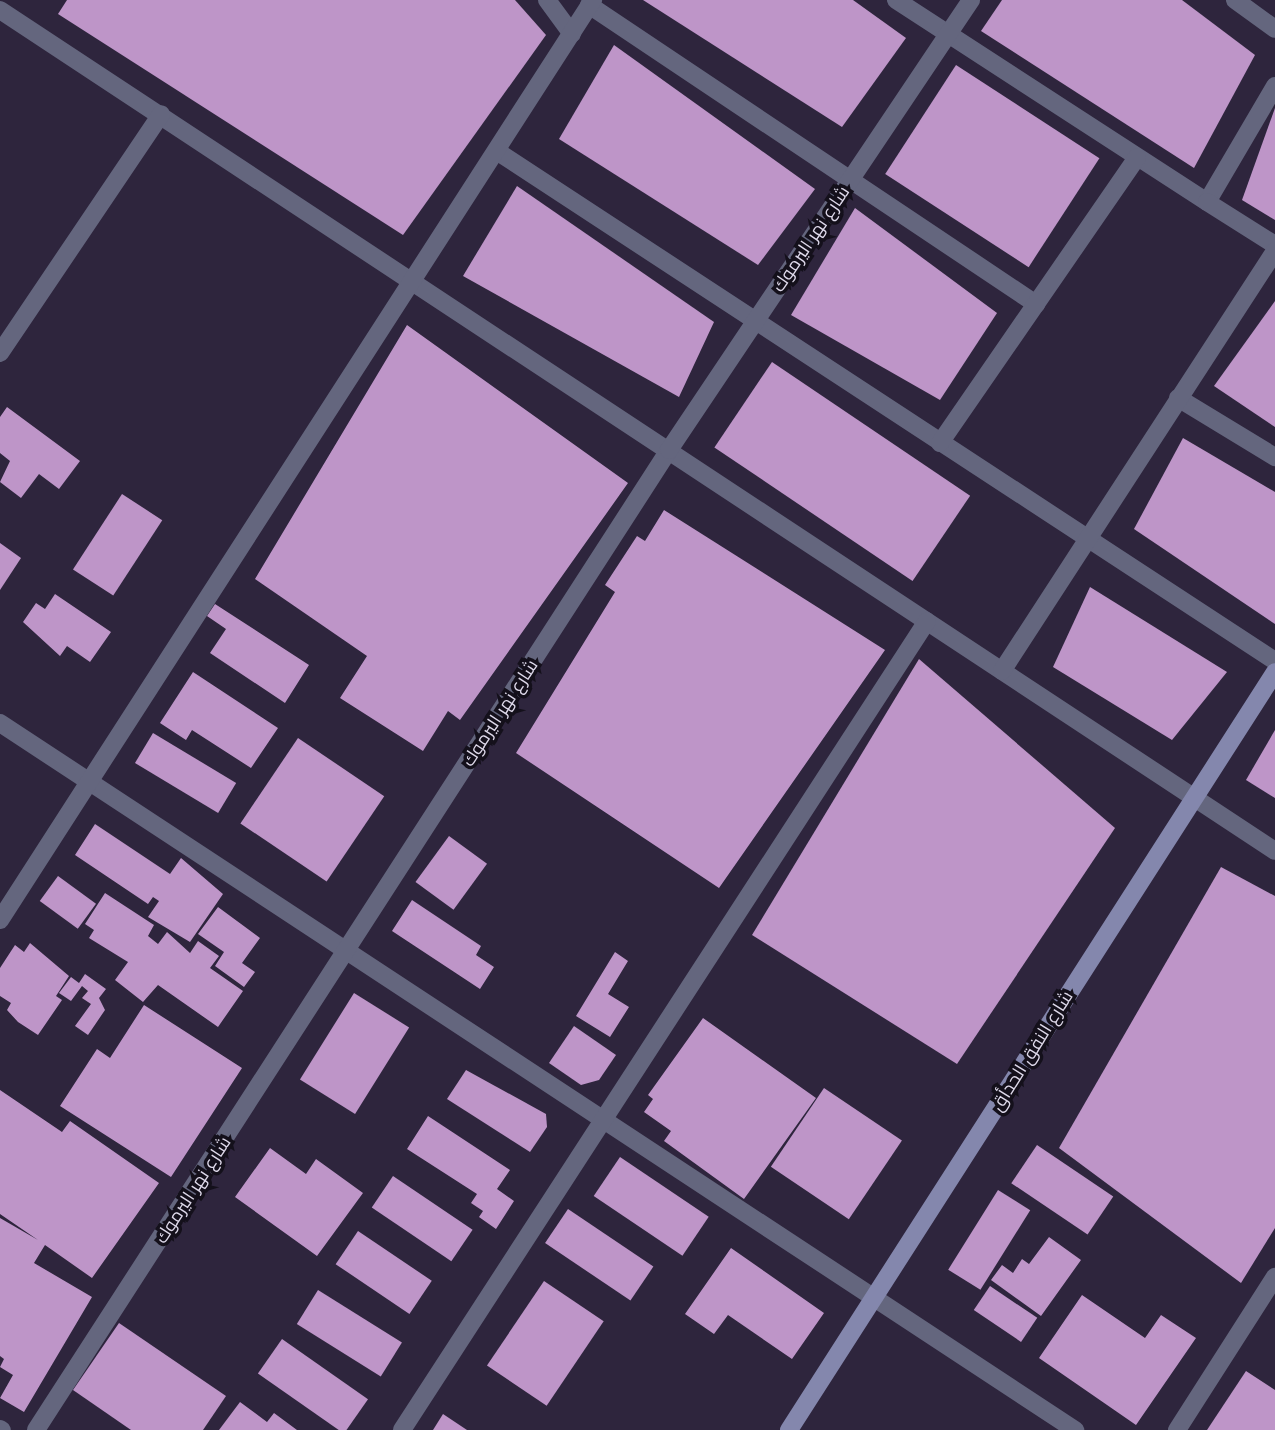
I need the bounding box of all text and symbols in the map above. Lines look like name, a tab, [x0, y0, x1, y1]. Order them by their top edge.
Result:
street label: شارع نهر اليرموك	[768, 182, 854, 296]
street label: شارع نهر اليرموك	[457, 655, 543, 771]
street label: شارع النفق الحدأق	[986, 987, 1078, 1115]
street label: شارع نهر اليرموك	[150, 1132, 236, 1248]

